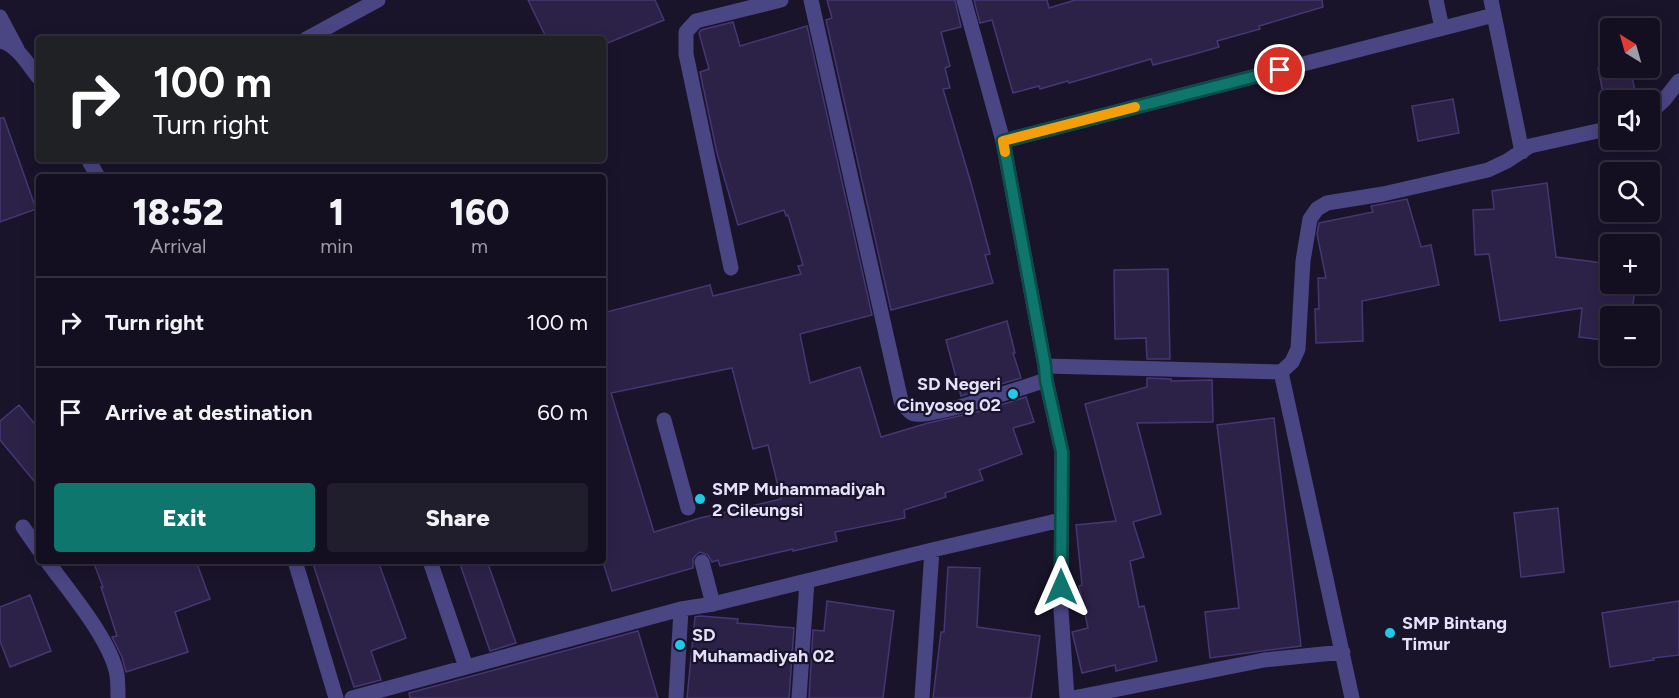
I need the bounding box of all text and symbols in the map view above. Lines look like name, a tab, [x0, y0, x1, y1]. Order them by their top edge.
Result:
north arrow	[1600, 18, 1660, 78]
map controls	[1600, 18, 1660, 366]
pin	[1254, 44, 1305, 95]
icon: arrive	[1263, 53, 1296, 86]
text: 100 m	[153, 57, 272, 108]
icon: right	[54, 60, 132, 138]
button: sound	[1600, 90, 1660, 150]
text: Turn right	[153, 108, 269, 141]
button: search	[1600, 162, 1660, 222]
text: 18:52	[133, 191, 224, 234]
text: 1	[329, 191, 344, 234]
text: 160	[450, 191, 509, 234]
text: Arrival	[150, 234, 206, 258]
text: min	[320, 234, 353, 258]
text: m	[471, 234, 488, 258]
button: +	[1600, 234, 1660, 294]
icon: right	[54, 306, 87, 339]
button: −	[1600, 306, 1660, 366]
text: Turn right	[105, 309, 204, 336]
text: 100 m	[527, 309, 588, 336]
place label: SD Negeri Cinyosog 02	[897, 373, 1001, 416]
marker: SD Negeri Cinyosog 02	[1006, 387, 1020, 401]
icon: arrive	[54, 396, 87, 429]
text: Arrive at destination	[105, 399, 313, 426]
text: 60 m	[537, 399, 588, 426]
place label: SMP Muhammadiyah 2 Cileungsi	[712, 478, 885, 521]
button: Exit	[54, 483, 315, 552]
button: Share	[327, 483, 588, 552]
marker: SMP Muhammadiyah 2 Cileungsi	[693, 492, 707, 506]
position arrow	[1029, 555, 1093, 619]
place label: SMP Bintang Timur	[1402, 612, 1507, 655]
place label: SD Muhamadiyah 02	[692, 624, 835, 667]
marker: SMP Bintang Timur	[1383, 626, 1397, 640]
marker: SD Muhamadiyah 02	[673, 638, 687, 652]

